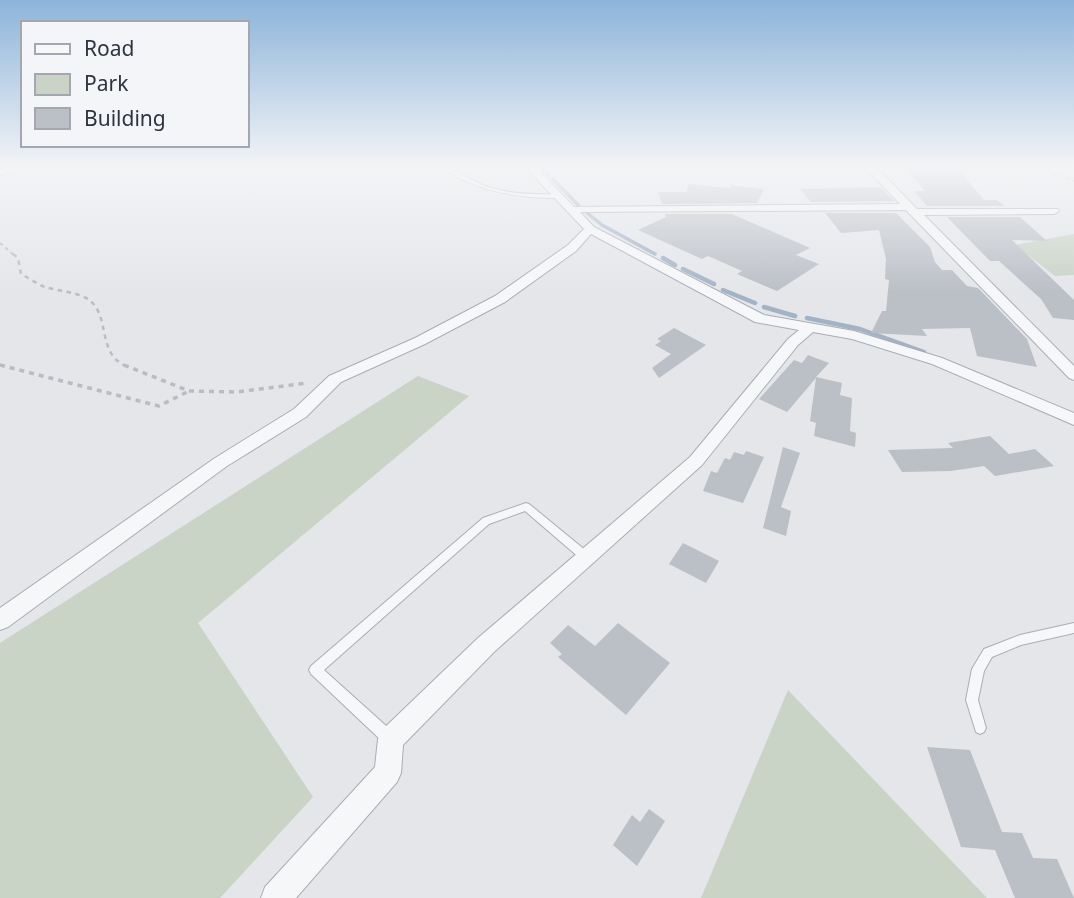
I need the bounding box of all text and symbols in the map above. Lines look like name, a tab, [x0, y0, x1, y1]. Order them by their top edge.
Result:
legend	[21, 21, 248, 147]
text: Road	[84, 34, 134, 62]
text: Park	[84, 69, 129, 97]
text: Building	[84, 104, 166, 132]

